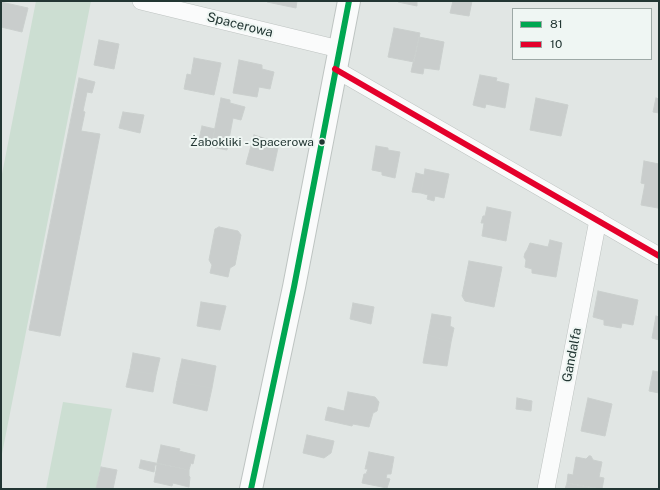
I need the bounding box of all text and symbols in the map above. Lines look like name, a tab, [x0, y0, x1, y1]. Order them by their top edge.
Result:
legend	[512, 8, 652, 60]
street label: Spacerowa	[205, 9, 275, 41]
text: 81	[550, 17, 563, 31]
text: 10	[550, 37, 562, 51]
place label: Żabokliki - Spacerowa	[190, 135, 314, 149]
marker: Żabokliki - Spacerowa	[317, 137, 327, 147]
street label: Gandalfa	[559, 326, 585, 384]

